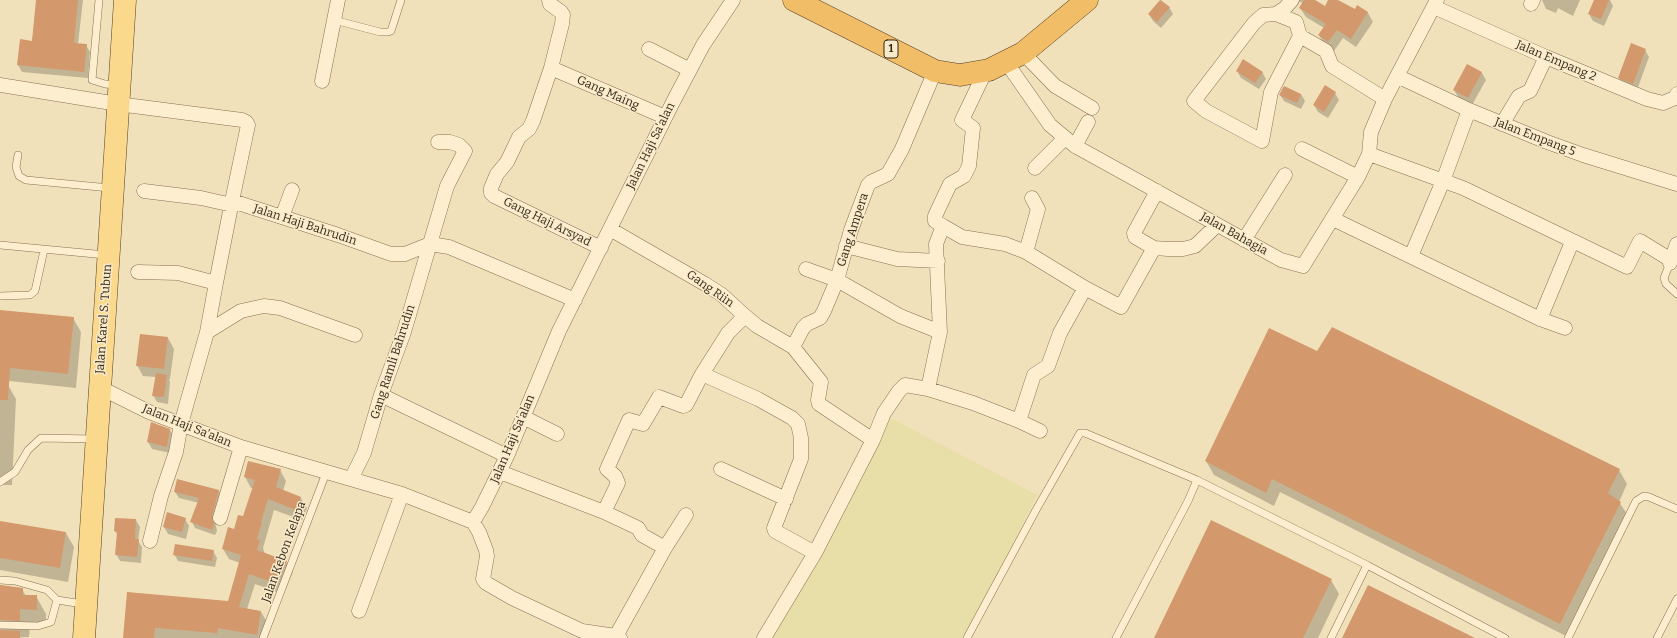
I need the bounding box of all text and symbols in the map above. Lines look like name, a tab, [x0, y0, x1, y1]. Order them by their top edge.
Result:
street label: Jalan Empang 2	[1514, 38, 1598, 84]
road number: 1	[884, 40, 898, 58]
street label: Gang Maing	[575, 73, 641, 113]
street label: Jalan Haji Sa'alan	[624, 100, 678, 192]
street label: Jalan Empang 5	[1492, 115, 1578, 159]
street label: Gang Ampera	[834, 191, 872, 269]
street label: Gang Haji Arsyad	[501, 195, 593, 249]
street label: Jalan Haji Bahrudin	[252, 202, 358, 248]
street label: Jalan Bahagia	[1198, 210, 1270, 258]
street label: Jalan Karel S. Tubun	[93, 264, 115, 374]
street label: Gang Riin	[684, 267, 736, 311]
street label: Gang Ramli Bahrudin	[368, 303, 418, 421]
street label: Jalan Haji Sa'alan	[488, 393, 538, 485]
street label: Jalan Haji Sa'alan	[140, 402, 234, 450]
street label: Jalan Kebon Kelapa	[259, 499, 309, 605]

